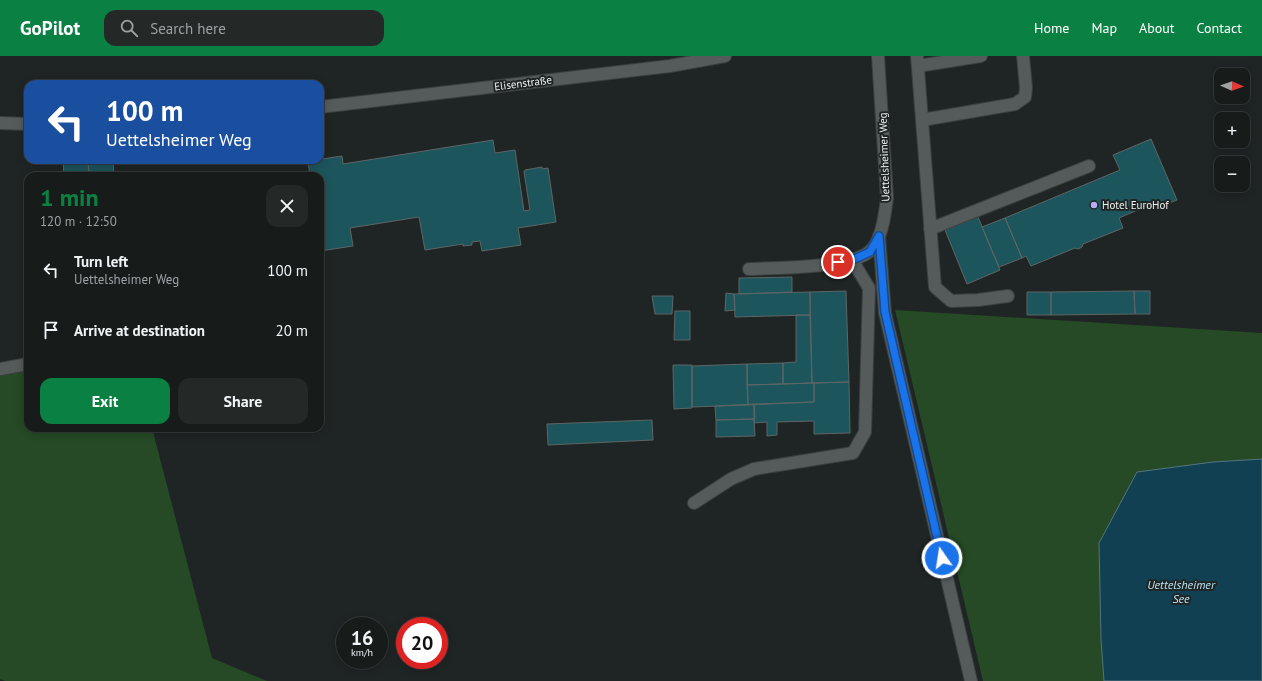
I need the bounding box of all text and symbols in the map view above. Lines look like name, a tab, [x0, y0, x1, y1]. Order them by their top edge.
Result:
search box	[104, 10, 384, 46]
text: GoPilot	[20, 16, 80, 40]
icon: search	[118, 17, 140, 39]
text: Search here	[150, 19, 226, 38]
text: Home	[1034, 19, 1069, 37]
text: Map	[1091, 19, 1117, 37]
text: About	[1139, 19, 1175, 37]
text: Contact	[1197, 19, 1242, 37]
north arrow	[1214, 68, 1250, 104]
map controls	[1214, 68, 1250, 192]
street label: Elisenstraße	[493, 72, 553, 93]
text: 100 m	[106, 92, 183, 129]
icon: left	[40, 96, 92, 148]
street label: Uettelsheimer Weg	[875, 112, 893, 202]
button: +	[1214, 112, 1250, 148]
text: Uettelsheimer Weg	[106, 128, 252, 151]
button: −	[1214, 156, 1250, 192]
text: 1 min	[40, 182, 99, 213]
button: close	[266, 185, 308, 227]
place label: Hotel EuroHof	[1102, 198, 1169, 212]
marker: Hotel EuroHof	[1089, 200, 1099, 210]
text: 120 m · 12:50	[40, 213, 117, 230]
pin	[821, 245, 855, 279]
icon: arrive	[827, 251, 849, 273]
text: Turn left	[74, 252, 128, 271]
icon: left	[40, 259, 62, 281]
text: 100 m	[267, 261, 308, 280]
text: Uettelsheimer Weg	[74, 271, 179, 288]
icon: arrive	[40, 319, 62, 341]
text: Arrive at destination	[74, 321, 205, 340]
text: 20 m	[275, 321, 308, 340]
button: Exit	[40, 378, 170, 424]
button: Share	[178, 378, 308, 424]
position arrow	[921, 537, 963, 579]
water label: Uettelsheimer See	[1147, 577, 1216, 606]
speed limit sign: 20	[396, 617, 448, 669]
text: 16	[351, 625, 373, 651]
text: km/h	[351, 646, 373, 659]

